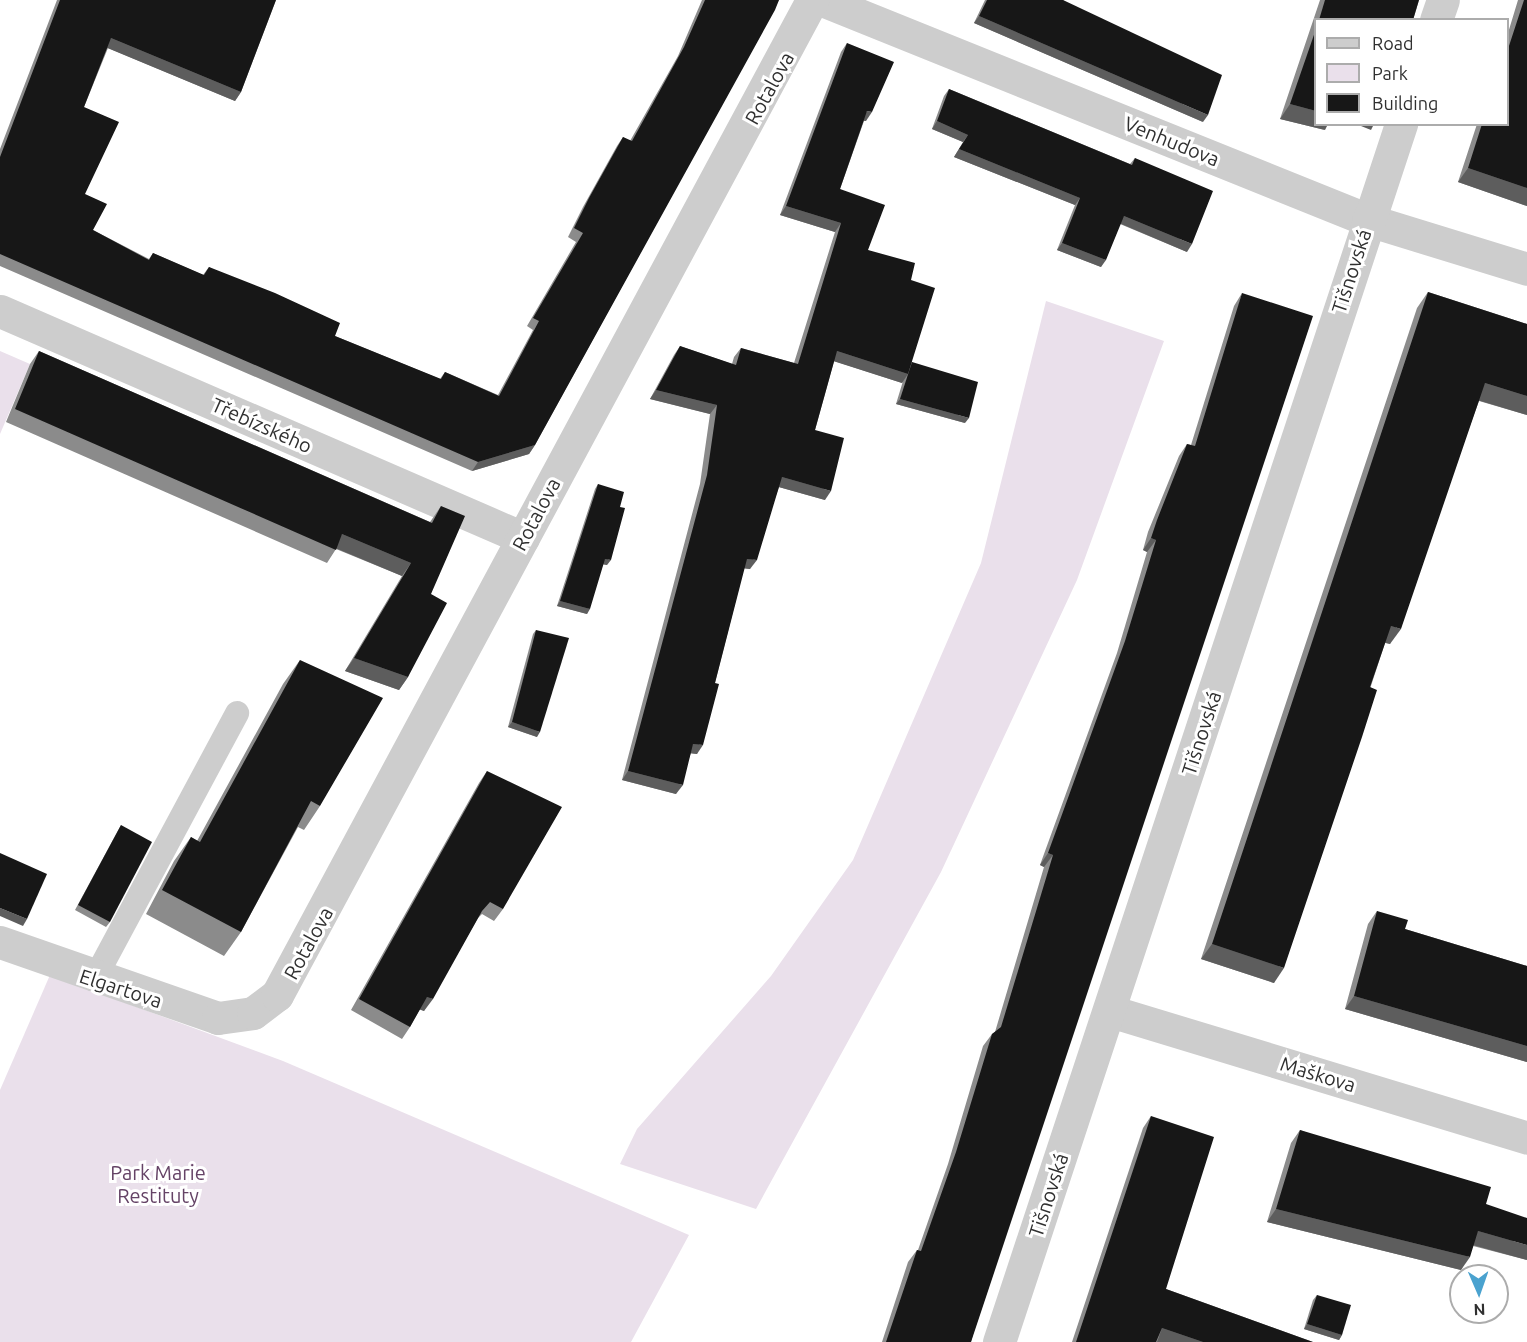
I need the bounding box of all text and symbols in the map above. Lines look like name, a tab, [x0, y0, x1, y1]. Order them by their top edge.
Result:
legend	[1314, 18, 1509, 126]
text: Road	[1372, 33, 1414, 53]
street label: Rotalova	[739, 48, 799, 128]
text: Park	[1372, 63, 1408, 83]
text: Building	[1372, 93, 1438, 113]
street label: Venhudova	[1121, 111, 1223, 171]
street label: Tišnovská	[1326, 226, 1376, 316]
street label: Třebízského	[208, 392, 316, 458]
street label: Rotalova	[507, 473, 565, 555]
street label: Tišnovská	[1176, 688, 1226, 778]
street label: Rotalova	[278, 903, 338, 983]
street label: Elgartova	[77, 963, 165, 1013]
street label: Maškova	[1277, 1051, 1359, 1097]
street label: Tišnovská	[1023, 1150, 1073, 1240]
park label: Park Marie Restituty	[110, 1160, 206, 1207]
north arrow	[1449, 1264, 1509, 1324]
text: N	[1473, 1301, 1486, 1319]

